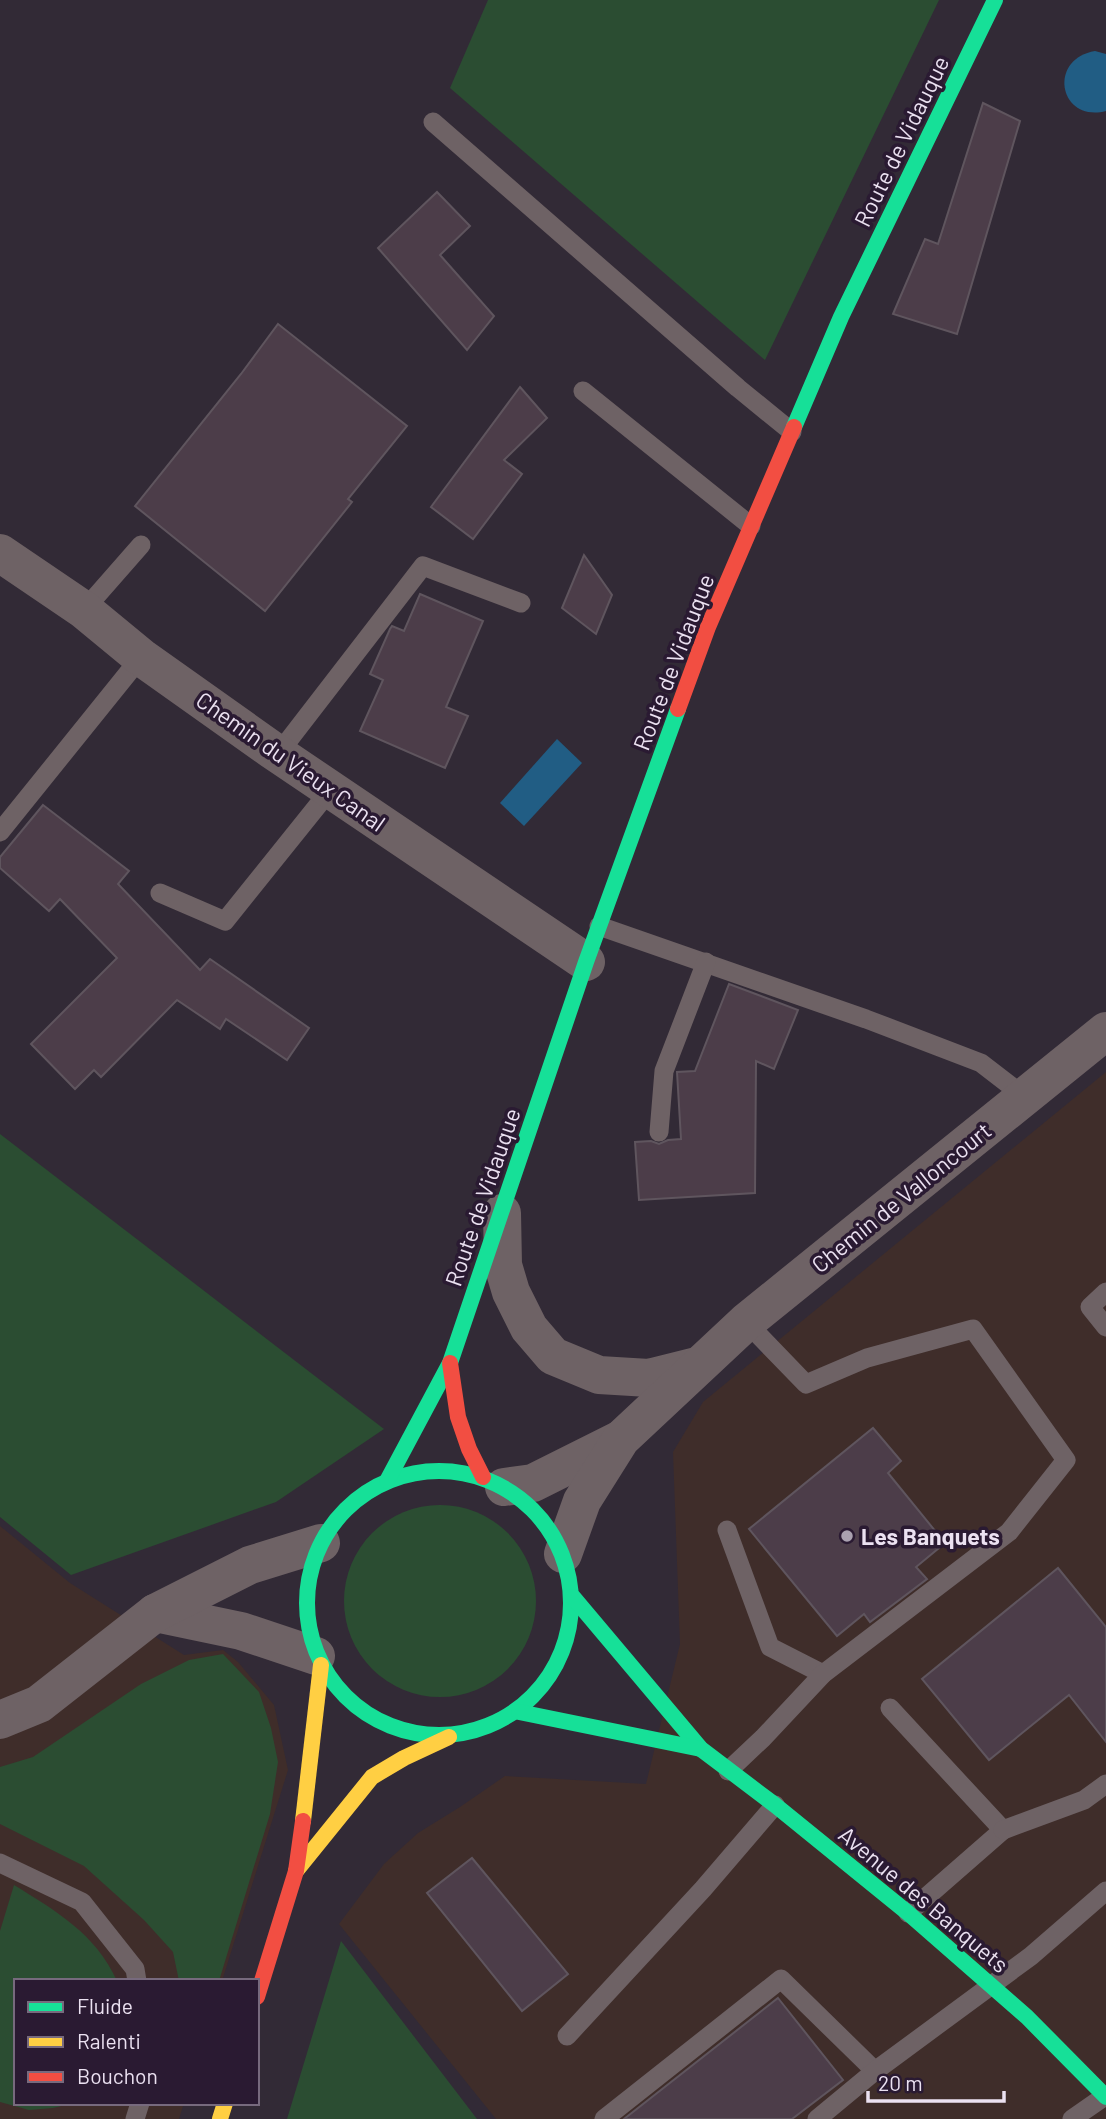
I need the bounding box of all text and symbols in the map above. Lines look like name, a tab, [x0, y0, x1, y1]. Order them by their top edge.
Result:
street label: Route de Vidauque	[848, 51, 954, 231]
street label: Route de Vidauque	[627, 570, 719, 754]
street label: Chemin du Vieux Canal	[191, 685, 391, 837]
street label: Route de Vidauque	[438, 1104, 526, 1290]
street label: Chemin de Valloncourt	[805, 1116, 997, 1278]
place label: Les Banquets	[861, 1522, 1000, 1550]
marker: Les Banquets	[839, 1528, 855, 1544]
street label: Avenue des Banquets	[833, 1820, 1015, 1978]
legend	[14, 1979, 259, 2105]
text: Fluide	[77, 1993, 133, 2018]
text: Ralenti	[77, 2028, 141, 2053]
scale bar	[868, 2060, 1004, 2104]
text: Bouchon	[77, 2063, 158, 2088]
text: 20 m	[878, 2070, 923, 2095]

